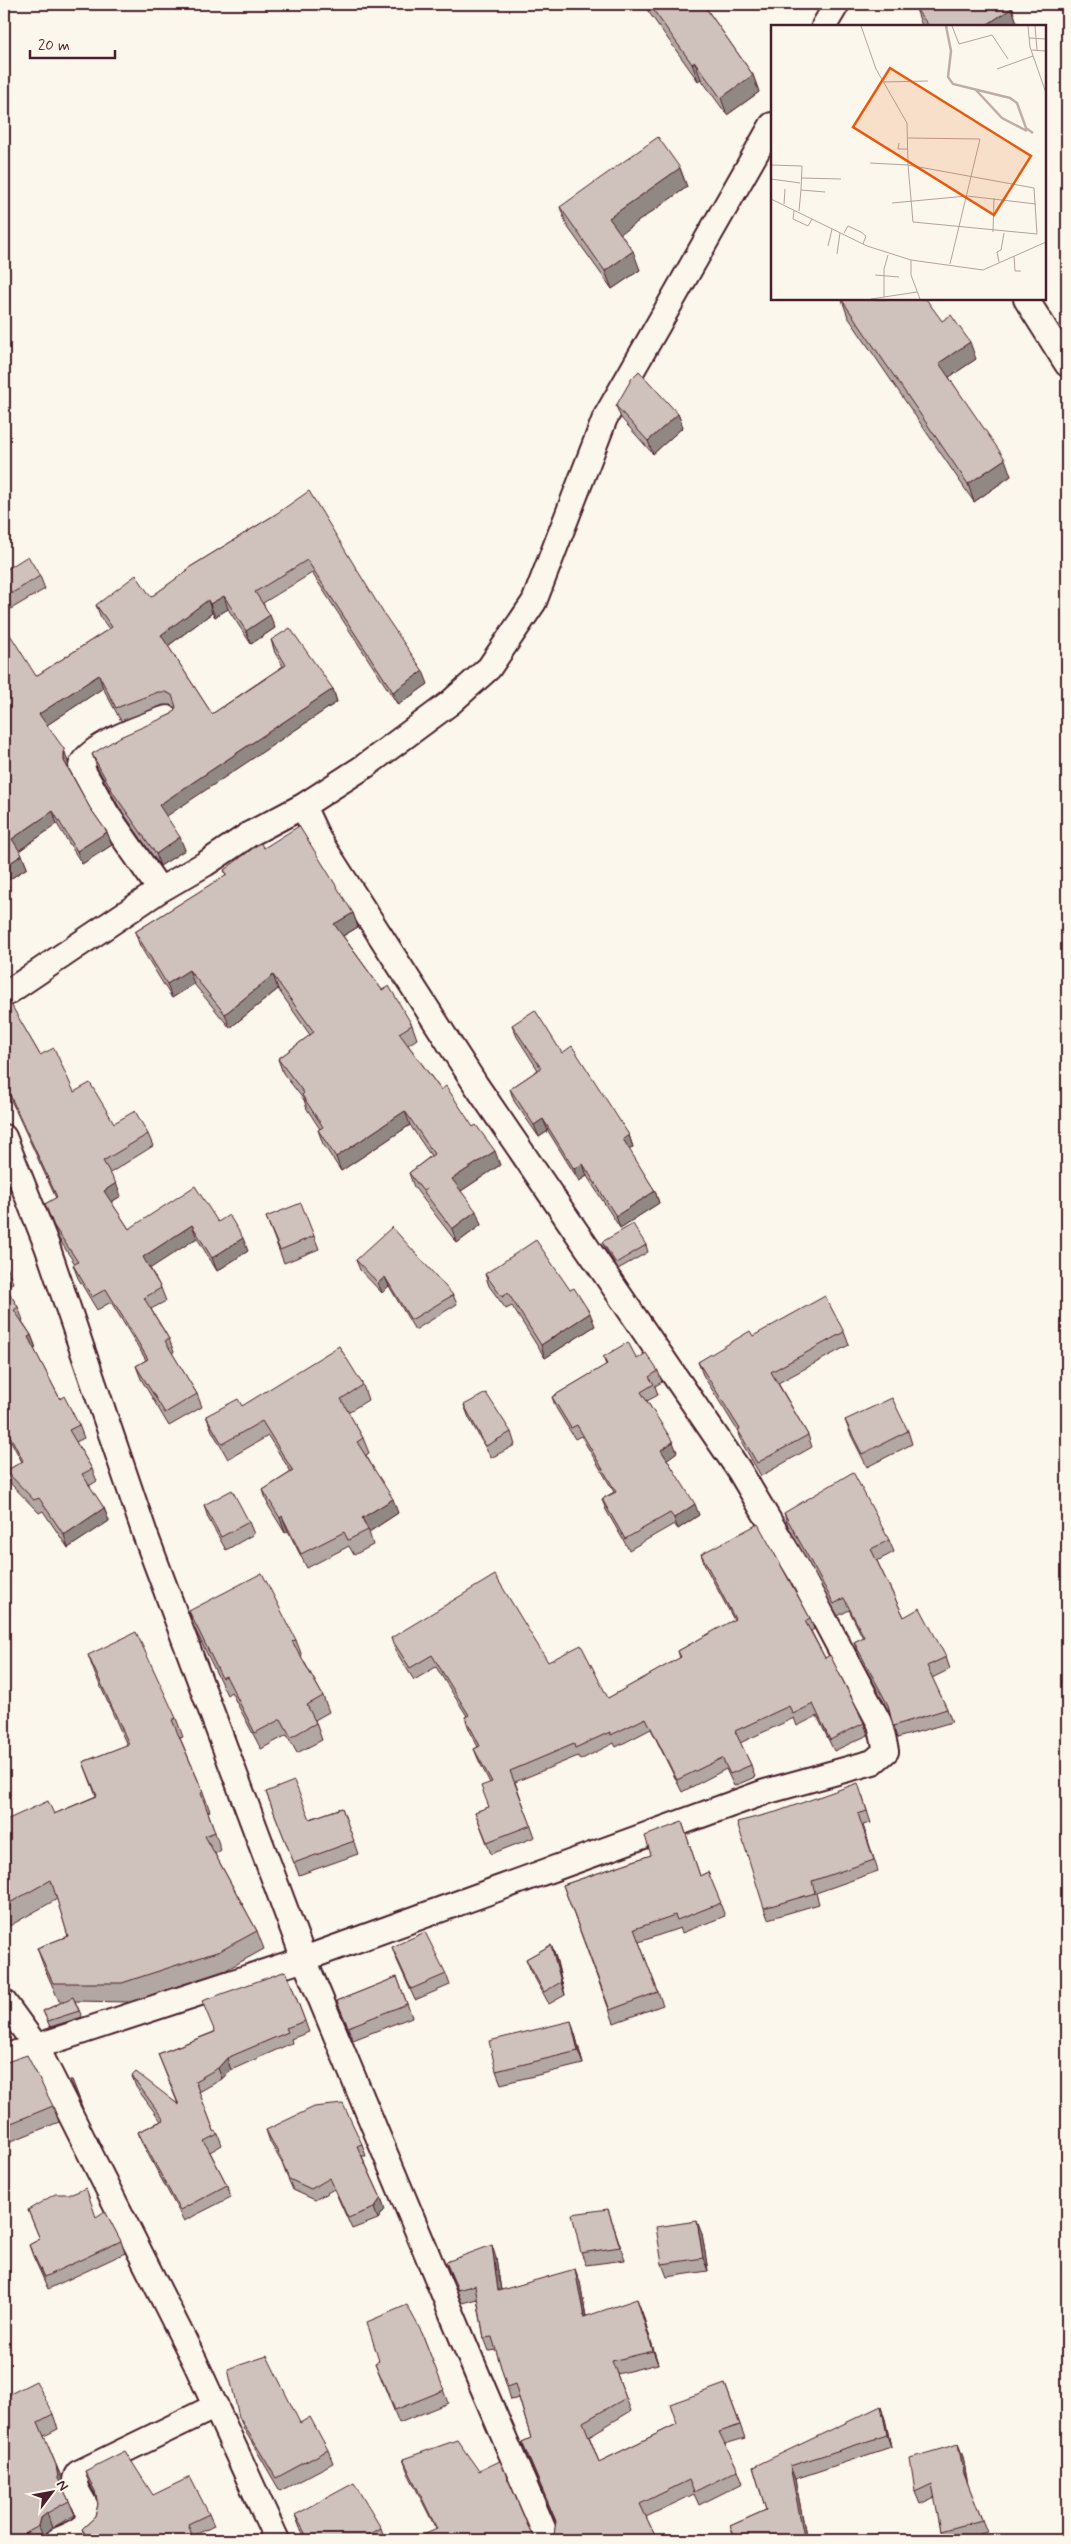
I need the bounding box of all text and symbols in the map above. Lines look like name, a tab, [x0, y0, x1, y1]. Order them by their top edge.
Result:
inset map	[771, 25, 1046, 300]
scale bar	[30, 28, 115, 60]
text: 20 m	[38, 36, 70, 56]
north arrow	[28, 2466, 78, 2516]
text: N	[52, 2477, 72, 2494]

